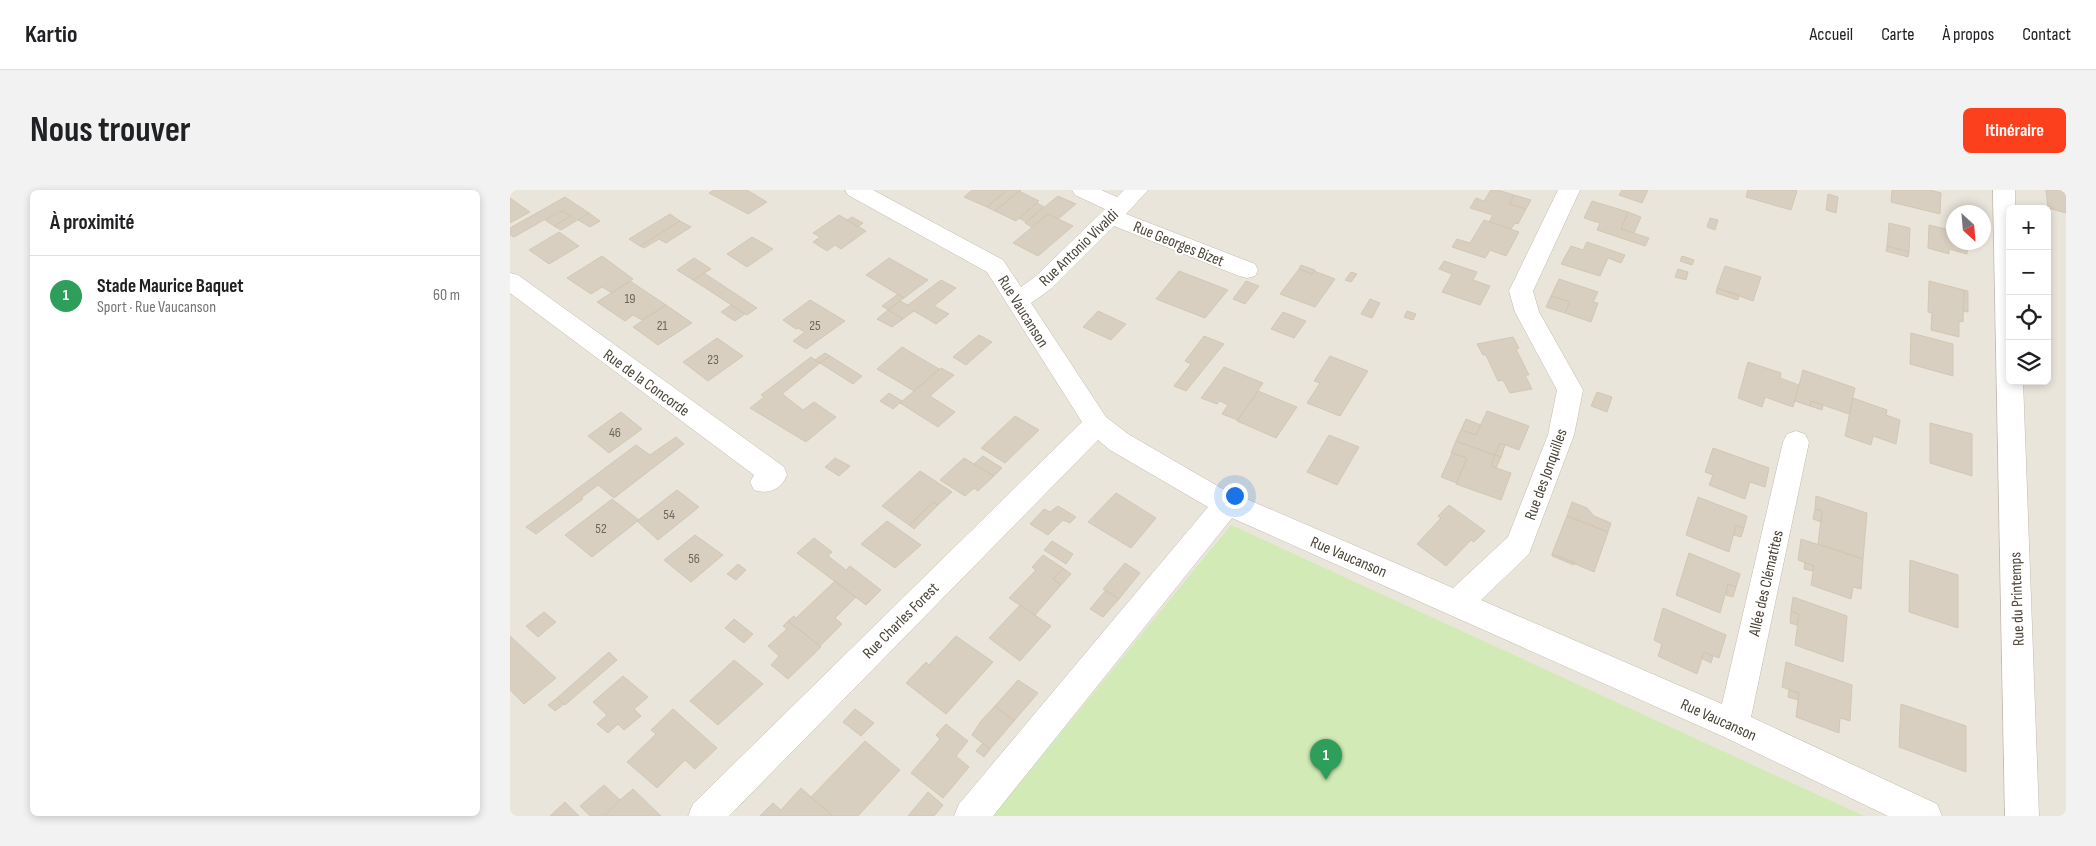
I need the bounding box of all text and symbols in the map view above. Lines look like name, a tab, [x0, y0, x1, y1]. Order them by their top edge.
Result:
text: Kartio	[25, 20, 77, 49]
text: Accueil	[1809, 24, 1853, 45]
text: Carte	[1881, 24, 1914, 45]
text: À propos	[1942, 24, 1994, 45]
text: Contact	[2022, 24, 2071, 45]
button: Itinéraire	[1963, 108, 2066, 153]
text: Nous trouver	[30, 109, 191, 152]
north arrow	[1946, 205, 1991, 250]
map controls	[2006, 205, 2051, 385]
button: +	[2006, 205, 2051, 250]
street label: Rue Antonio Vivaldi	[1036, 206, 1123, 291]
text: À proximité	[50, 210, 135, 235]
street label: Rue Georges Bizet	[1130, 218, 1227, 271]
button: −	[2006, 250, 2051, 295]
street label: Rue Vaucanson	[993, 272, 1052, 351]
text: Stade Maurice Baquet	[97, 275, 244, 298]
text: 1	[63, 286, 69, 305]
text: 60 m	[433, 286, 460, 305]
house number: 19	[624, 290, 636, 307]
button: locate	[2006, 295, 2051, 340]
text: Sport · Rue Vaucanson	[97, 298, 216, 317]
house number: 21	[657, 317, 667, 334]
house number: 25	[809, 317, 821, 334]
button: layers	[2006, 340, 2051, 385]
street label: Rue de la Concorde	[599, 346, 693, 421]
house number: 23	[707, 351, 719, 368]
house number: 46	[609, 424, 621, 441]
street label: Rue des Jonquilles	[1521, 426, 1572, 523]
your location	[1222, 483, 1248, 509]
house number: 54	[663, 506, 675, 523]
house number: 52	[595, 520, 607, 537]
street label: Allée des Clématites	[1745, 528, 1788, 639]
street label: Rue Vaucanson	[1307, 533, 1389, 582]
house number: 56	[688, 550, 700, 567]
street label: Rue du Printemps	[2006, 551, 2029, 646]
street label: Rue Charles Forest	[859, 579, 943, 663]
street label: Rue Vaucanson	[1678, 695, 1759, 746]
pin: 1	[1310, 739, 1342, 780]

